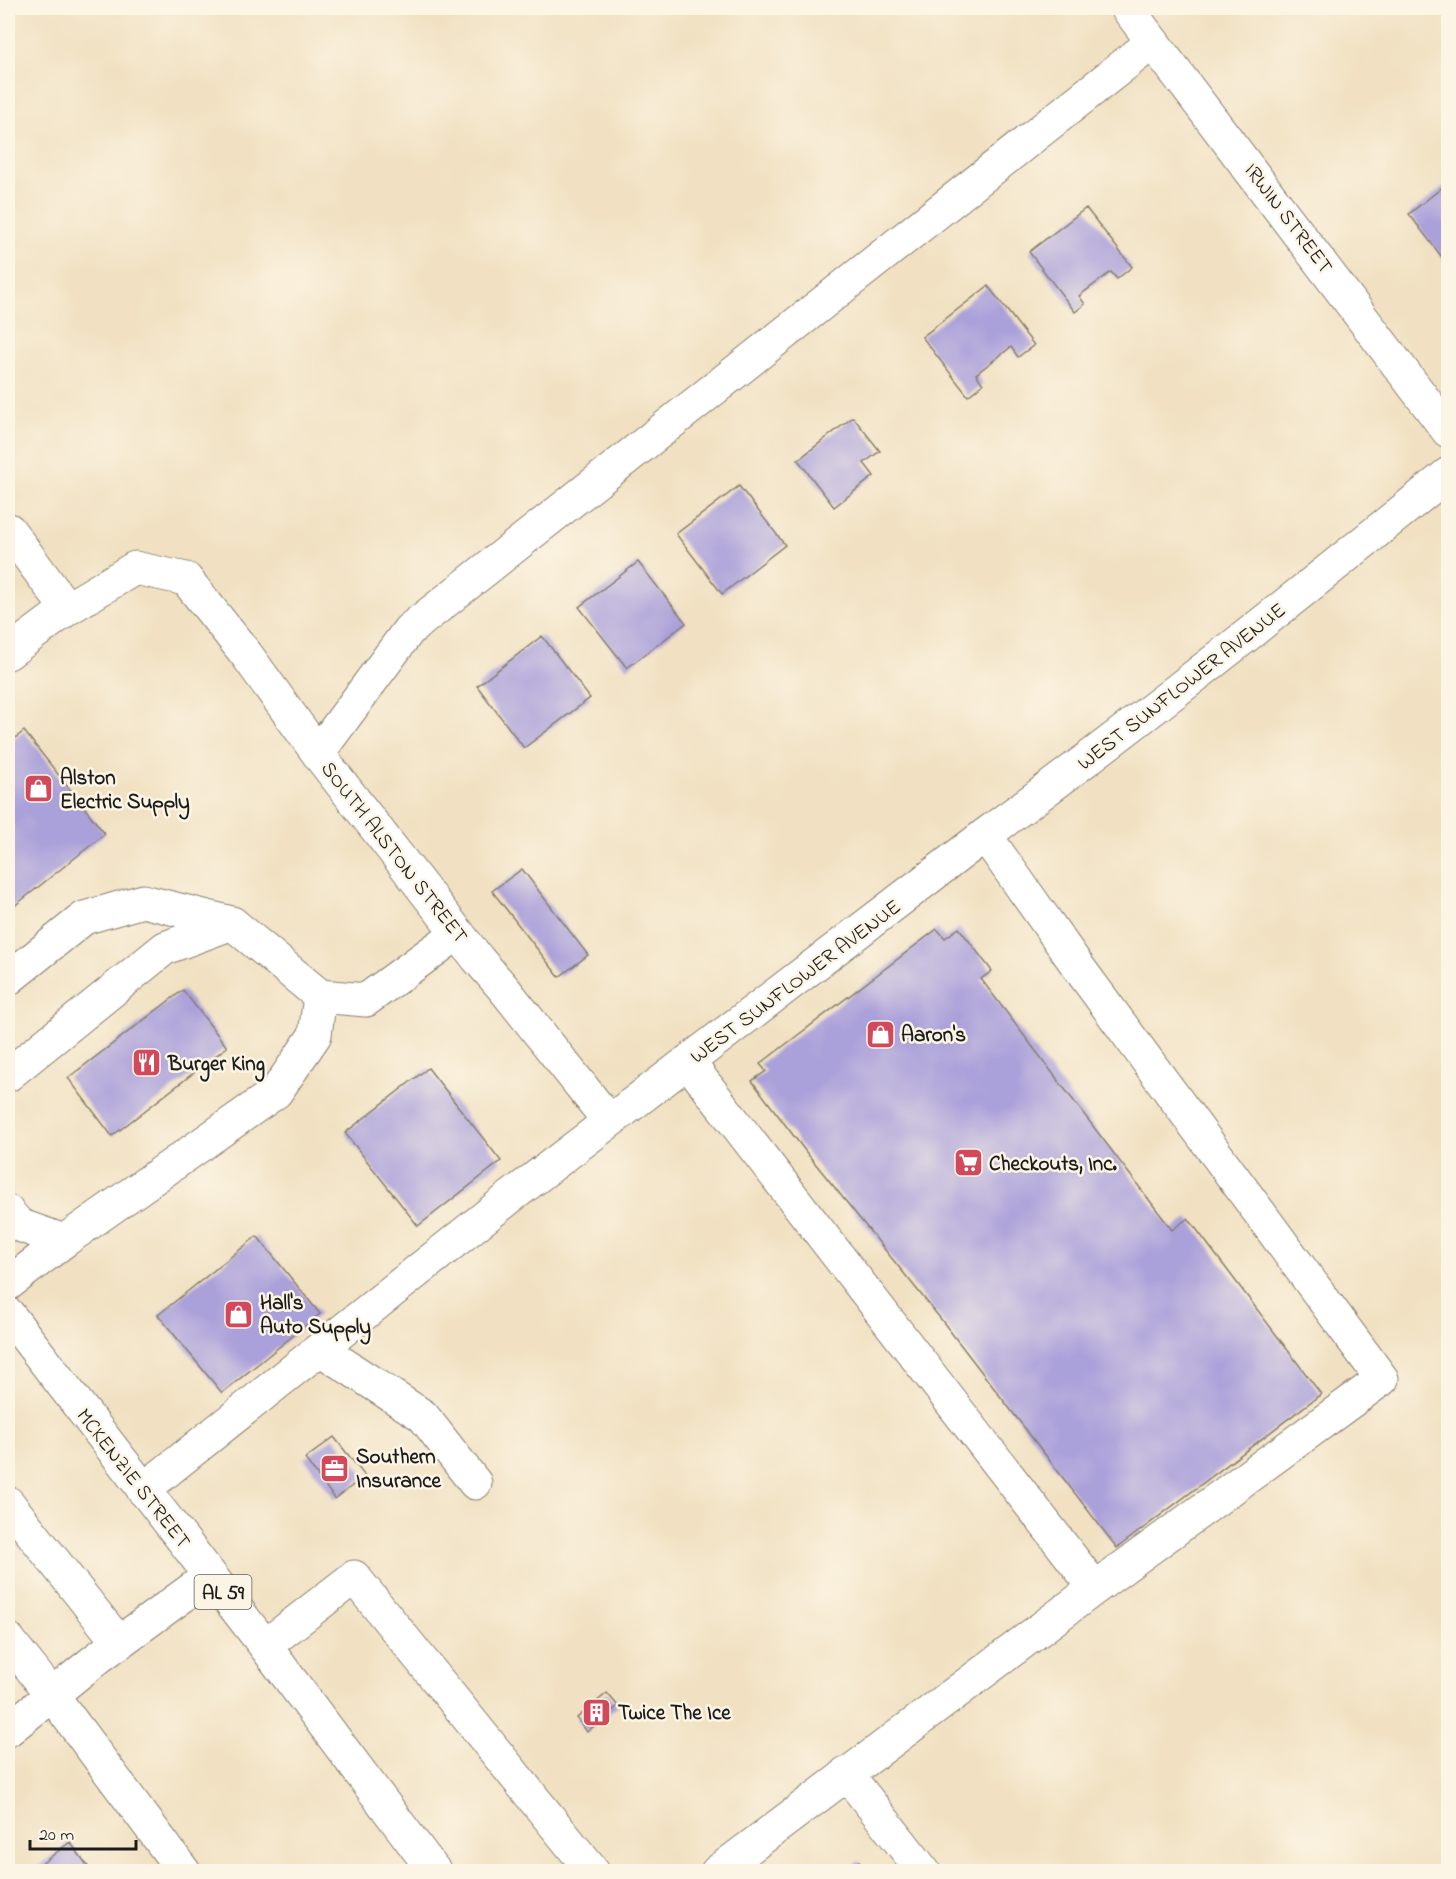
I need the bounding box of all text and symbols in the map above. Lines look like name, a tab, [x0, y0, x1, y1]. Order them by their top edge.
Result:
street label: IRWIN STREET	[1236, 158, 1339, 281]
street label: WEST SUNFLOWER AVENUE	[1072, 597, 1293, 779]
street label: SOUTH ALSTON STREET	[313, 756, 474, 951]
place label: Alston Electric Supply	[60, 764, 190, 820]
shop icon: Alston Electric Supply	[23, 773, 55, 805]
street label: WEST SUNFLOWER AVENUE	[684, 893, 908, 1072]
shop icon: Aaron's	[864, 1018, 896, 1050]
place label: Aaron's	[901, 1021, 966, 1051]
restaurant icon: Burger King	[131, 1047, 163, 1079]
place label: Burger King	[167, 1050, 265, 1082]
supermarket icon: Checkouts, Inc.	[952, 1147, 984, 1179]
place label: Checkouts, Inc.	[989, 1150, 1118, 1180]
place label: Hall's Auto Supply	[260, 1289, 371, 1345]
shop icon: Hall's Auto Supply	[223, 1298, 255, 1330]
street label: MCKENZIE STREET	[68, 1403, 197, 1556]
place label: Southern Insurance	[356, 1443, 441, 1497]
office icon: Southern Insurance	[319, 1452, 351, 1484]
road number: AL 59	[194, 1575, 252, 1609]
building icon: Twice The Ice	[581, 1696, 613, 1728]
place label: Twice The Ice	[618, 1699, 731, 1729]
scale bar	[30, 1813, 136, 1851]
text: 20 m	[39, 1823, 74, 1849]

